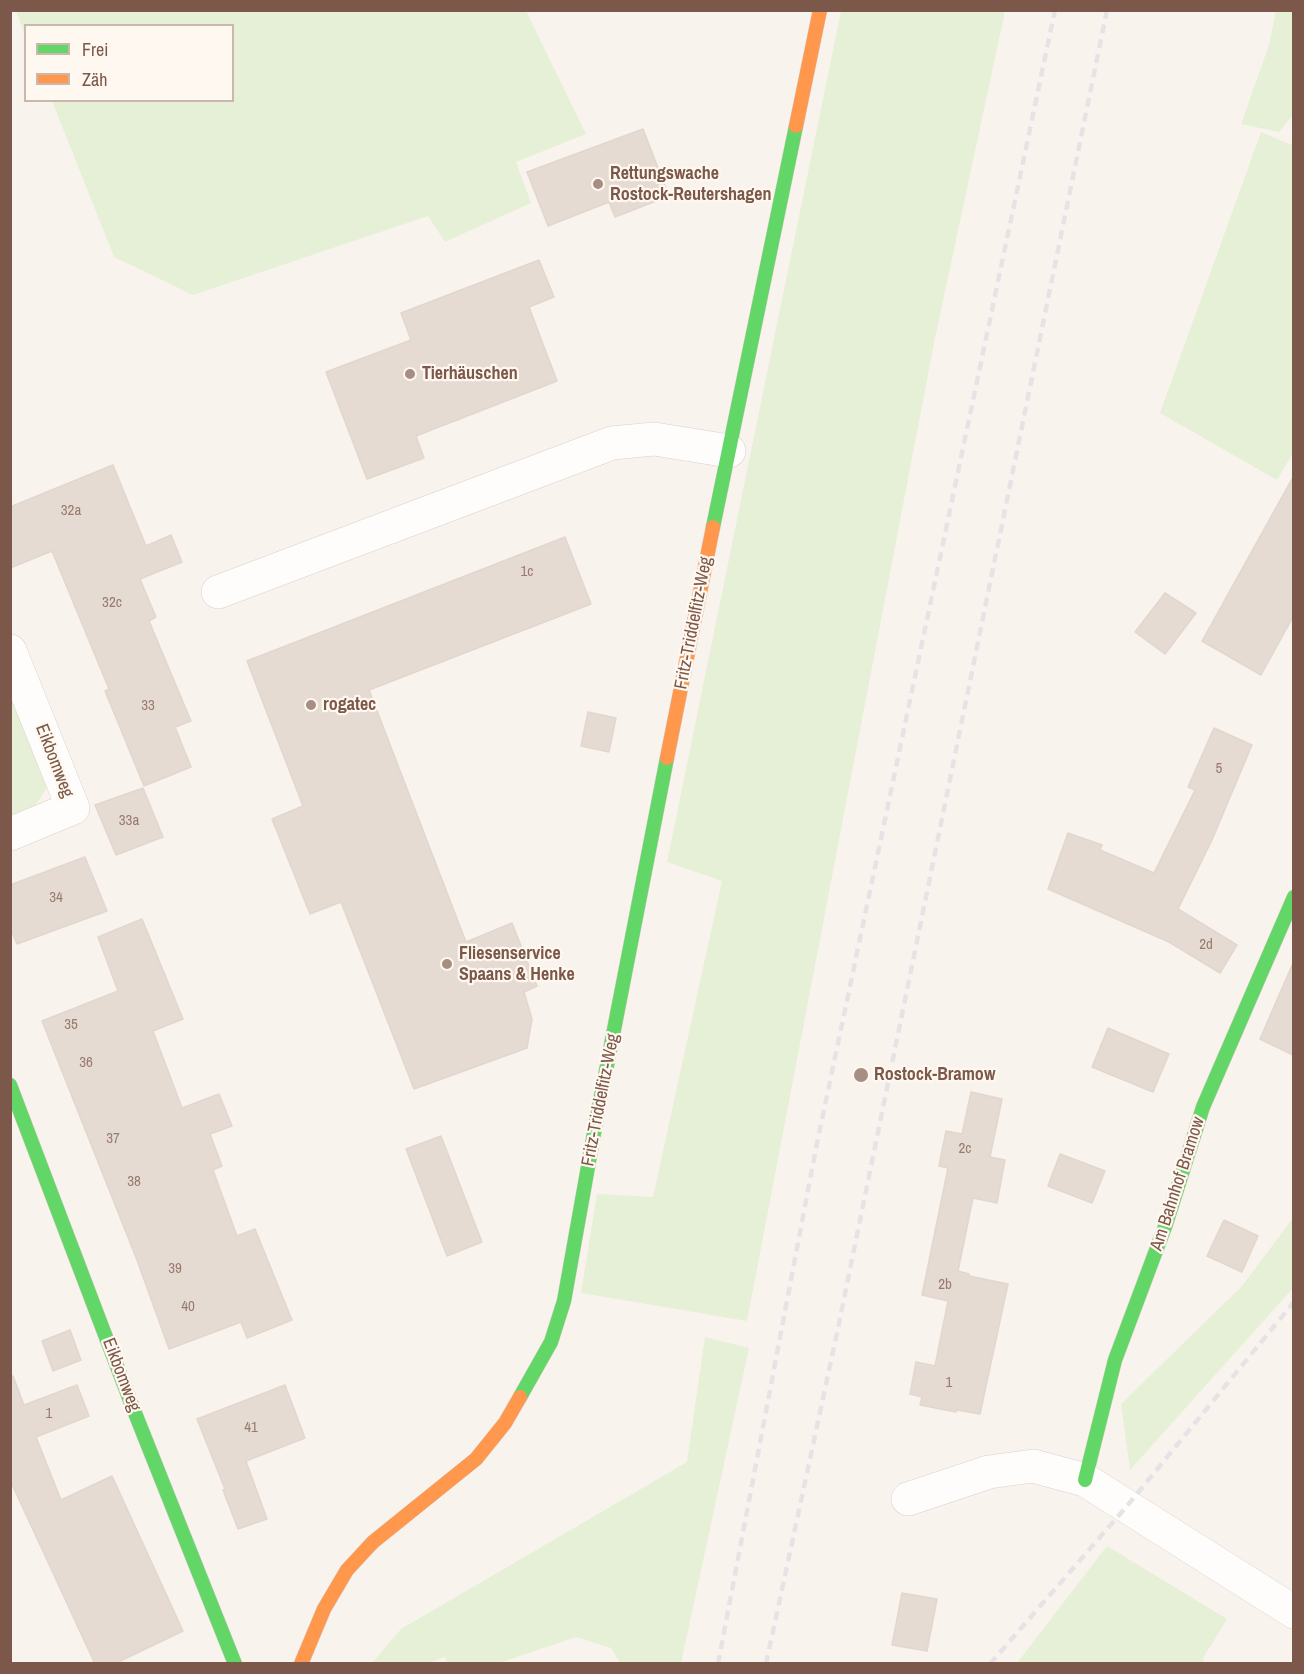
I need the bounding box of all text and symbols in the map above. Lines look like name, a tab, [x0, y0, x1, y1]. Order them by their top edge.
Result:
legend	[24, 24, 234, 102]
text: Frei	[82, 37, 108, 62]
text: Zäh	[82, 67, 107, 92]
place label: Rettungswache Rostock-Reutershagen	[610, 163, 772, 206]
marker: Rettungswache Rostock-Reutershagen	[591, 177, 605, 191]
place label: Tierhäuschen	[422, 363, 518, 385]
marker: Tierhäuschen	[403, 367, 417, 381]
house number: 32a	[61, 502, 81, 520]
street label: Fritz-Triddelfitz-Weg	[671, 555, 717, 691]
house number: 1c	[521, 563, 533, 581]
house number: 32c	[102, 594, 122, 612]
place label: rogatec	[323, 694, 376, 716]
house number: 33	[141, 697, 155, 715]
marker: rogatec	[304, 698, 318, 712]
street label: Eikbomweg	[30, 721, 78, 801]
house number: 5	[1216, 760, 1222, 778]
house number: 33a	[119, 812, 139, 830]
house number: 34	[49, 889, 63, 907]
house number: 2d	[1199, 936, 1213, 954]
place label: Fliesenservice Spaans & Henke	[459, 943, 575, 986]
marker: Fliesenservice Spaans & Henke	[440, 957, 454, 971]
house number: 35	[64, 1016, 78, 1034]
street label: Fritz-Triddelfitz-Weg	[578, 1032, 624, 1168]
house number: 36	[79, 1054, 93, 1072]
place label: Rostock-Bramow	[874, 1064, 995, 1086]
marker: Rostock-Bramow	[852, 1066, 870, 1084]
street label: Am Bahnhof Bramow	[1146, 1114, 1210, 1254]
house number: 37	[106, 1130, 120, 1148]
house number: 2c	[959, 1140, 971, 1158]
house number: 38	[127, 1173, 141, 1191]
house number: 39	[168, 1260, 182, 1278]
house number: 2b	[938, 1276, 952, 1294]
house number: 40	[181, 1298, 195, 1316]
street label: Eikbomweg	[97, 1335, 145, 1415]
house number: 1	[946, 1374, 952, 1392]
house number: 1	[46, 1405, 52, 1423]
house number: 41	[244, 1419, 258, 1437]

